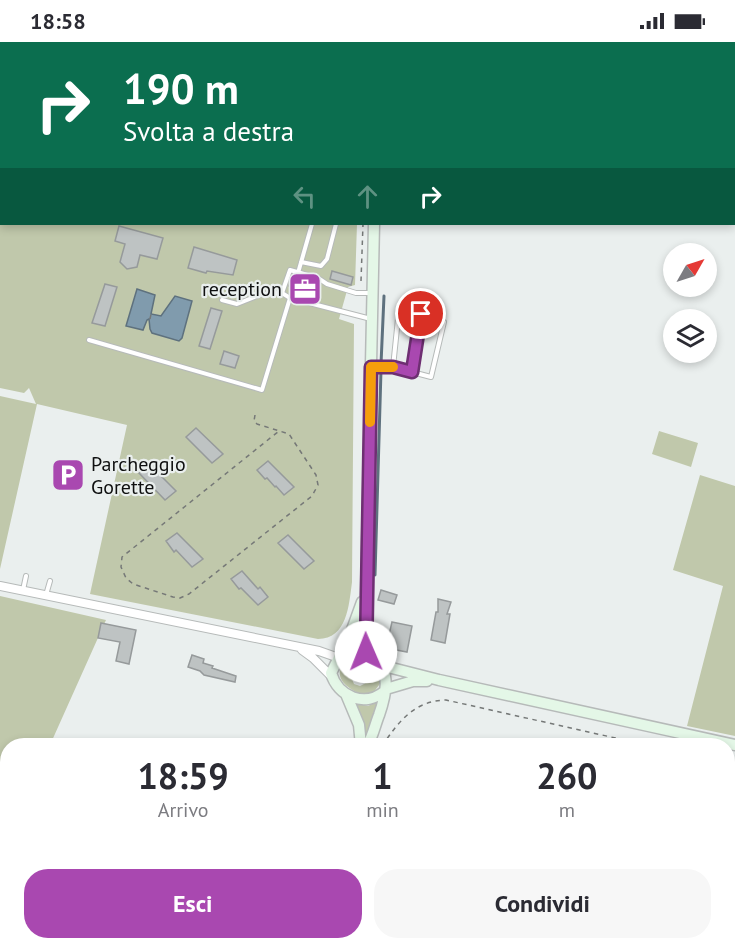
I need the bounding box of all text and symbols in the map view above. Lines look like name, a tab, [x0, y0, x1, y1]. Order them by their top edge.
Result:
text: 18:58	[30, 7, 86, 35]
text: 190 m	[123, 61, 239, 116]
icon: right	[24, 66, 102, 144]
text: Svolta a destra	[123, 114, 294, 148]
icon: left	[288, 180, 321, 213]
icon: ahead	[351, 180, 384, 213]
icon: right	[414, 180, 447, 213]
north arrow	[663, 243, 717, 297]
map controls	[663, 243, 717, 363]
office icon: reception	[287, 271, 323, 307]
place label: reception	[202, 276, 282, 302]
pin	[395, 288, 446, 339]
icon: arrive	[404, 297, 437, 330]
button: layers	[663, 309, 717, 363]
place label: Parcheggio Gorette	[91, 451, 186, 500]
parking icon: Parcheggio Gorette	[50, 457, 86, 493]
position arrow	[334, 620, 398, 684]
text: 18:59	[137, 752, 229, 799]
text: 1	[372, 752, 393, 799]
text: 260	[536, 752, 598, 799]
text: Arrivo	[158, 797, 209, 823]
text: min	[366, 797, 399, 823]
text: m	[559, 797, 575, 823]
button: Esci	[24, 869, 362, 938]
button: Condividi	[374, 869, 711, 938]

